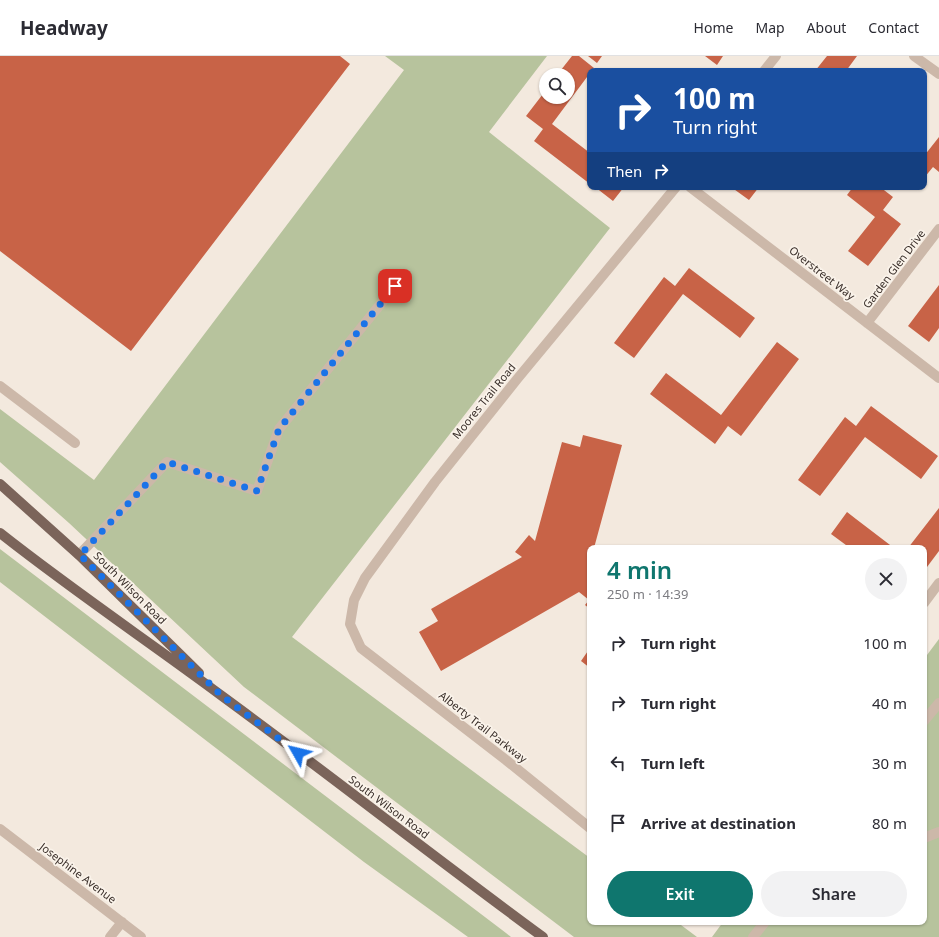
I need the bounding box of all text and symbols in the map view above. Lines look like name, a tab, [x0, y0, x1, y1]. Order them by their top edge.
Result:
text: Headway	[20, 15, 108, 41]
text: Home	[694, 18, 733, 37]
text: Map	[755, 18, 785, 37]
text: About	[807, 18, 846, 37]
text: Contact	[868, 18, 919, 37]
map controls	[539, 68, 575, 104]
button: search	[539, 68, 575, 104]
text: 100 m	[673, 79, 756, 117]
icon: right	[607, 84, 659, 136]
text: Turn right	[673, 115, 757, 139]
icon: right	[650, 160, 672, 182]
text: Then	[607, 161, 642, 181]
street label: Garden Glen Drive	[859, 226, 928, 311]
street label: Overstreet Way	[786, 242, 859, 303]
pin	[378, 269, 412, 303]
icon: arrive	[384, 275, 406, 297]
street label: Moores Trail Road	[449, 360, 519, 442]
street label: South Wilson Road	[91, 548, 170, 627]
text: 4 min	[607, 553, 672, 586]
button: close	[865, 558, 907, 600]
text: 250 m · 14:39	[607, 585, 688, 603]
icon: right	[607, 632, 629, 654]
text: Turn right	[641, 633, 716, 653]
text: 100 m	[863, 633, 907, 653]
street label: Alberty Trail Parkway	[436, 687, 531, 766]
icon: right	[607, 692, 629, 714]
text: Turn right	[641, 693, 716, 713]
text: 40 m	[872, 693, 907, 713]
position arrow	[277, 732, 319, 774]
icon: left	[607, 752, 629, 774]
text: Turn left	[641, 753, 705, 773]
text: 30 m	[872, 753, 907, 773]
street label: South Wilson Road	[346, 771, 433, 842]
icon: arrive	[607, 812, 629, 834]
text: Arrive at destination	[641, 813, 796, 833]
text: 80 m	[872, 813, 907, 833]
street label: Josephine Avenue	[36, 838, 120, 906]
button: Exit	[607, 871, 753, 917]
button: Share	[761, 871, 907, 917]

